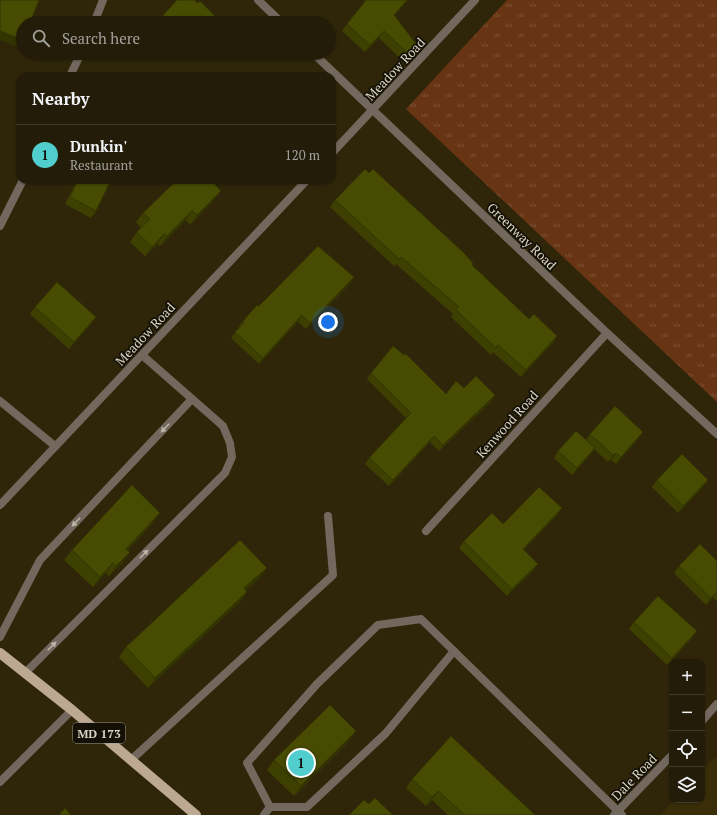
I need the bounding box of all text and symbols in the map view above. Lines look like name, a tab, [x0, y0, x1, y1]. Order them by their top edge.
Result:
search box	[16, 16, 336, 60]
icon: search	[30, 27, 52, 49]
text: Search here	[62, 28, 140, 48]
street label: Meadow Road	[361, 34, 429, 104]
text: Nearby	[32, 87, 90, 110]
text: Dunkin'	[70, 136, 127, 156]
text: 1	[41, 146, 49, 164]
text: 120 m	[285, 146, 320, 164]
text: Restaurant	[70, 156, 133, 174]
street label: Greenway Road	[484, 198, 560, 274]
street label: Meadow Road	[111, 299, 179, 369]
your location	[318, 312, 338, 332]
street label: Kenwood Road	[472, 386, 542, 462]
one-way arrow	[161, 423, 170, 433]
one-way arrow	[71, 517, 80, 527]
one-way arrow	[139, 549, 149, 558]
one-way arrow	[47, 641, 57, 650]
map controls	[669, 659, 705, 803]
button: +	[669, 659, 705, 695]
button: −	[669, 695, 705, 731]
road number: MD 173	[73, 723, 125, 743]
button: locate	[669, 731, 705, 767]
pin: 1	[288, 748, 314, 778]
street label: Dale Road	[607, 750, 661, 804]
button: layers	[669, 767, 705, 803]

